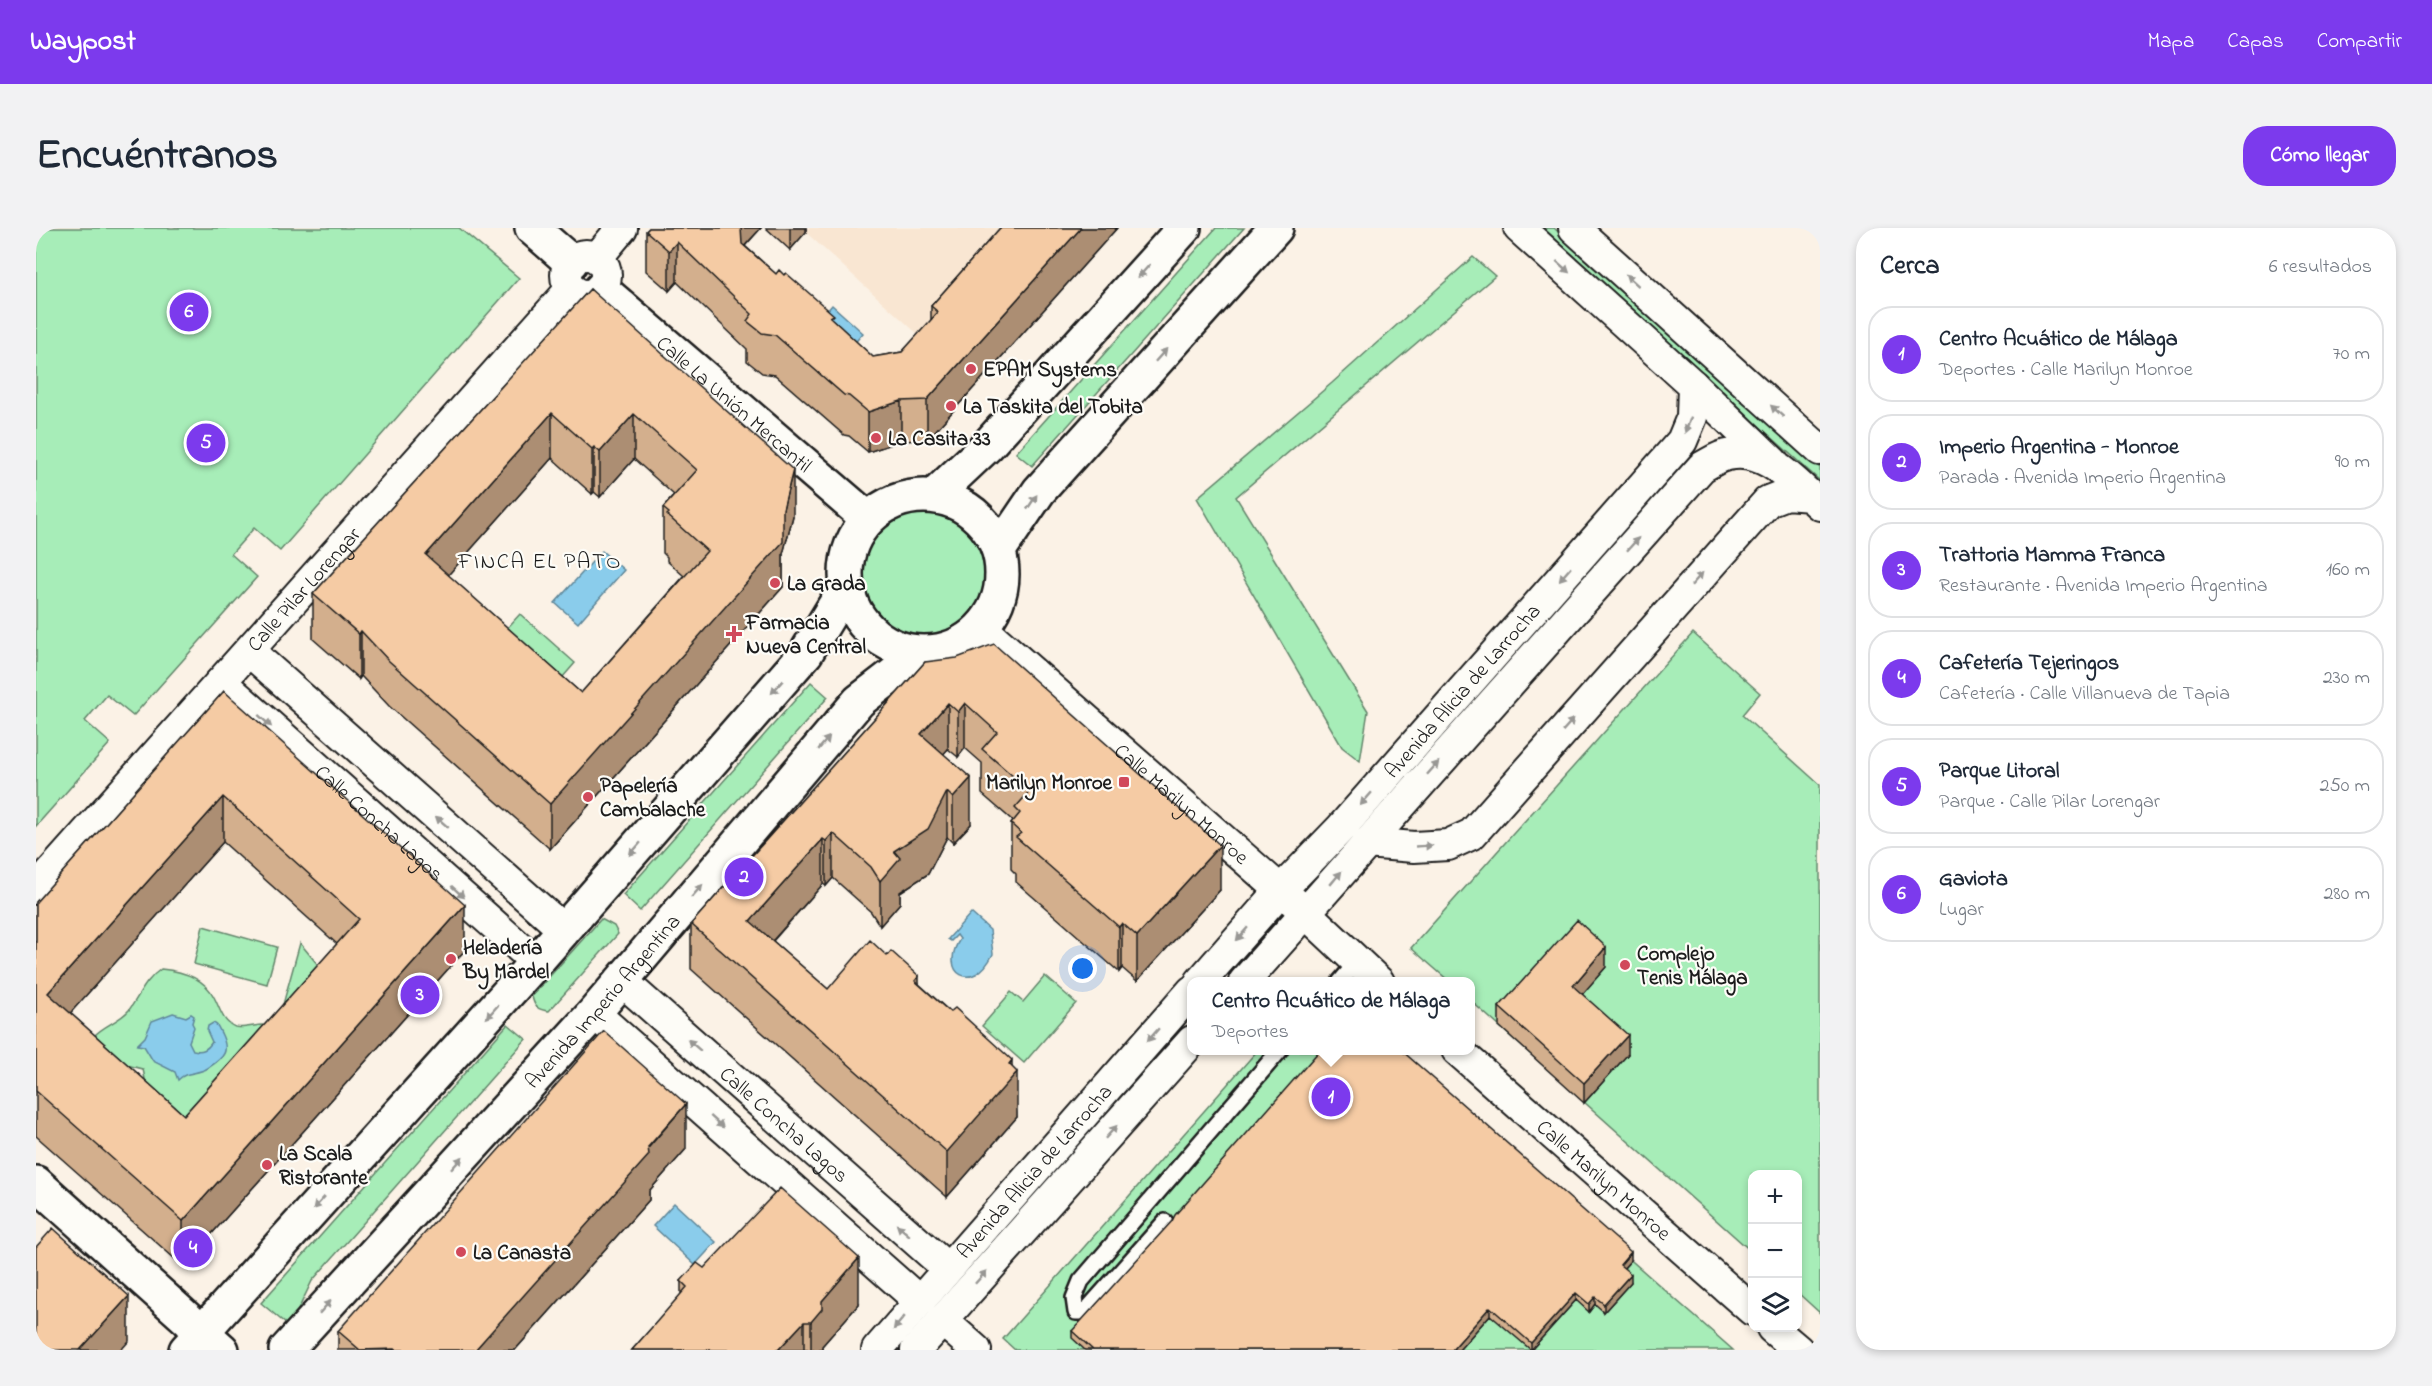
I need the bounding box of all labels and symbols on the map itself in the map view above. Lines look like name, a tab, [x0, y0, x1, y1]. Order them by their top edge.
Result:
one-way arrow	[1555, 260, 1570, 274]
one-way arrow	[1137, 264, 1151, 279]
one-way arrow	[1625, 274, 1640, 287]
pin: 6	[170, 290, 208, 334]
street label: Calle La Unión Mercantil	[649, 330, 818, 481]
one-way arrow	[1154, 348, 1168, 363]
place label: EPAM Systems	[983, 356, 1117, 388]
marker: EPAM Systems	[964, 362, 978, 376]
place label: La Taskita del Tobita	[963, 393, 1143, 423]
marker: La Taskita del Tobita	[944, 399, 958, 413]
one-way arrow	[1769, 404, 1784, 418]
one-way arrow	[1683, 416, 1693, 434]
pin: 5	[186, 420, 226, 466]
place label: La Casita 33	[888, 425, 991, 455]
marker: La Casita 33	[869, 431, 883, 445]
one-way arrow	[1026, 494, 1038, 510]
street label: Calle Pilar Lorengar	[241, 521, 369, 659]
one-way arrow	[1626, 537, 1640, 552]
district label: FINCA EL PATO	[457, 547, 622, 579]
one-way arrow	[1559, 566, 1572, 581]
place label: La Grada	[787, 570, 866, 600]
one-way arrow	[1690, 572, 1704, 587]
marker: La Grada	[768, 576, 782, 590]
street label: Avenida Alicia de Larrocha	[1378, 598, 1549, 786]
place label: Farmacia Nueva Central	[745, 609, 866, 663]
marker: Farmacia Nueva Central	[727, 627, 741, 641]
one-way arrow	[771, 679, 784, 694]
one-way arrow	[257, 714, 272, 727]
one-way arrow	[1561, 718, 1574, 733]
one-way arrow	[817, 735, 830, 751]
street label: Calle Marilyn Monroe	[1107, 737, 1255, 873]
street label: Calle Concha Lagos	[307, 759, 449, 890]
one-way arrow	[1426, 761, 1439, 776]
place label: Marilyn Monroe	[986, 769, 1113, 801]
place label: Papelería Cambalache	[600, 772, 706, 826]
marker: Marilyn Monroe	[1117, 775, 1131, 789]
marker: Papelería Cambalache	[581, 790, 595, 804]
one-way arrow	[1360, 791, 1373, 806]
one-way arrow	[435, 816, 450, 829]
one-way arrow	[628, 842, 642, 857]
one-way arrow	[1415, 842, 1434, 851]
pin: 2	[724, 854, 764, 900]
one-way arrow	[1329, 871, 1342, 886]
one-way arrow	[691, 883, 704, 899]
one-way arrow	[450, 885, 465, 898]
street label: Avenida Imperio Argentina	[519, 908, 689, 1096]
one-way arrow	[1235, 927, 1248, 942]
place label: Heladería By Mardel	[462, 934, 550, 990]
place label: Complejo Tenis Málaga	[1637, 940, 1748, 996]
marker: Heladería By Mardel	[444, 952, 458, 966]
your location	[1068, 954, 1097, 983]
marker: Complejo Tenis Málaga	[1618, 958, 1632, 972]
pin: 3	[400, 972, 440, 1017]
one-way arrow	[485, 1004, 499, 1019]
one-way arrow	[1147, 1027, 1160, 1042]
one-way arrow	[687, 1039, 702, 1052]
street label: Calle Concha Lagos	[712, 1060, 854, 1191]
pin: 1	[1312, 1074, 1350, 1120]
street label: Avenida Alicia de Larrocha	[950, 1078, 1121, 1266]
street label: Calle Marilyn Monroe	[1529, 1113, 1677, 1249]
one-way arrow	[709, 1115, 724, 1129]
one-way arrow	[1104, 1124, 1118, 1139]
place label: La Scala Ristorante	[279, 1140, 368, 1194]
one-way arrow	[450, 1156, 463, 1171]
marker: La Scala Ristorante	[260, 1158, 274, 1172]
one-way arrow	[313, 1195, 326, 1210]
one-way arrow	[896, 1224, 911, 1237]
pin: 4	[174, 1226, 212, 1270]
place label: La Canasta	[473, 1239, 571, 1269]
marker: La Canasta	[454, 1245, 468, 1259]
one-way arrow	[974, 1270, 987, 1285]
one-way arrow	[318, 1299, 332, 1314]
one-way arrow	[893, 1315, 906, 1330]

